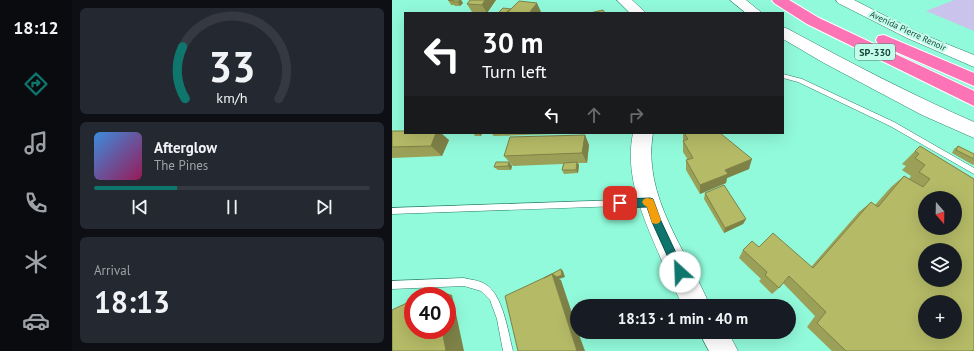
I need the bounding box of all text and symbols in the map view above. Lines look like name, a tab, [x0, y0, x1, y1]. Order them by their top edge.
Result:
street label: Avenida Pierre Renoir	[868, 8, 948, 53]
text: 18:12	[13, 16, 59, 39]
text: 30 m	[482, 24, 543, 61]
icon: left	[416, 28, 468, 80]
text: 33	[208, 40, 256, 93]
road number: SP-330	[855, 44, 895, 60]
text: Turn left	[482, 60, 547, 83]
icon: directions	[22, 70, 50, 98]
text: km/h	[216, 88, 248, 107]
icon: left	[541, 104, 563, 126]
icon: ahead	[583, 104, 605, 126]
icon: right	[625, 104, 647, 126]
icon: music	[22, 129, 50, 157]
text: Afterglow	[154, 138, 217, 157]
text: The Pines	[154, 157, 208, 174]
pin	[603, 186, 637, 220]
icon: phone	[22, 189, 50, 217]
north arrow	[918, 191, 962, 235]
map controls	[918, 191, 962, 339]
icon: arrive	[609, 192, 631, 214]
icon: previous	[129, 196, 151, 218]
icon: pause	[221, 196, 243, 218]
icon: next	[313, 196, 335, 218]
button: layers	[918, 243, 962, 287]
icon: climate	[22, 248, 50, 276]
position arrow	[659, 251, 701, 293]
text: Arrival	[94, 262, 130, 279]
text: 18:13	[94, 282, 170, 321]
speed limit sign: 40	[404, 287, 456, 339]
button: +	[918, 295, 962, 339]
icon: car	[22, 307, 50, 335]
text: 18:13 · 1 min · 40 m	[618, 309, 748, 328]

